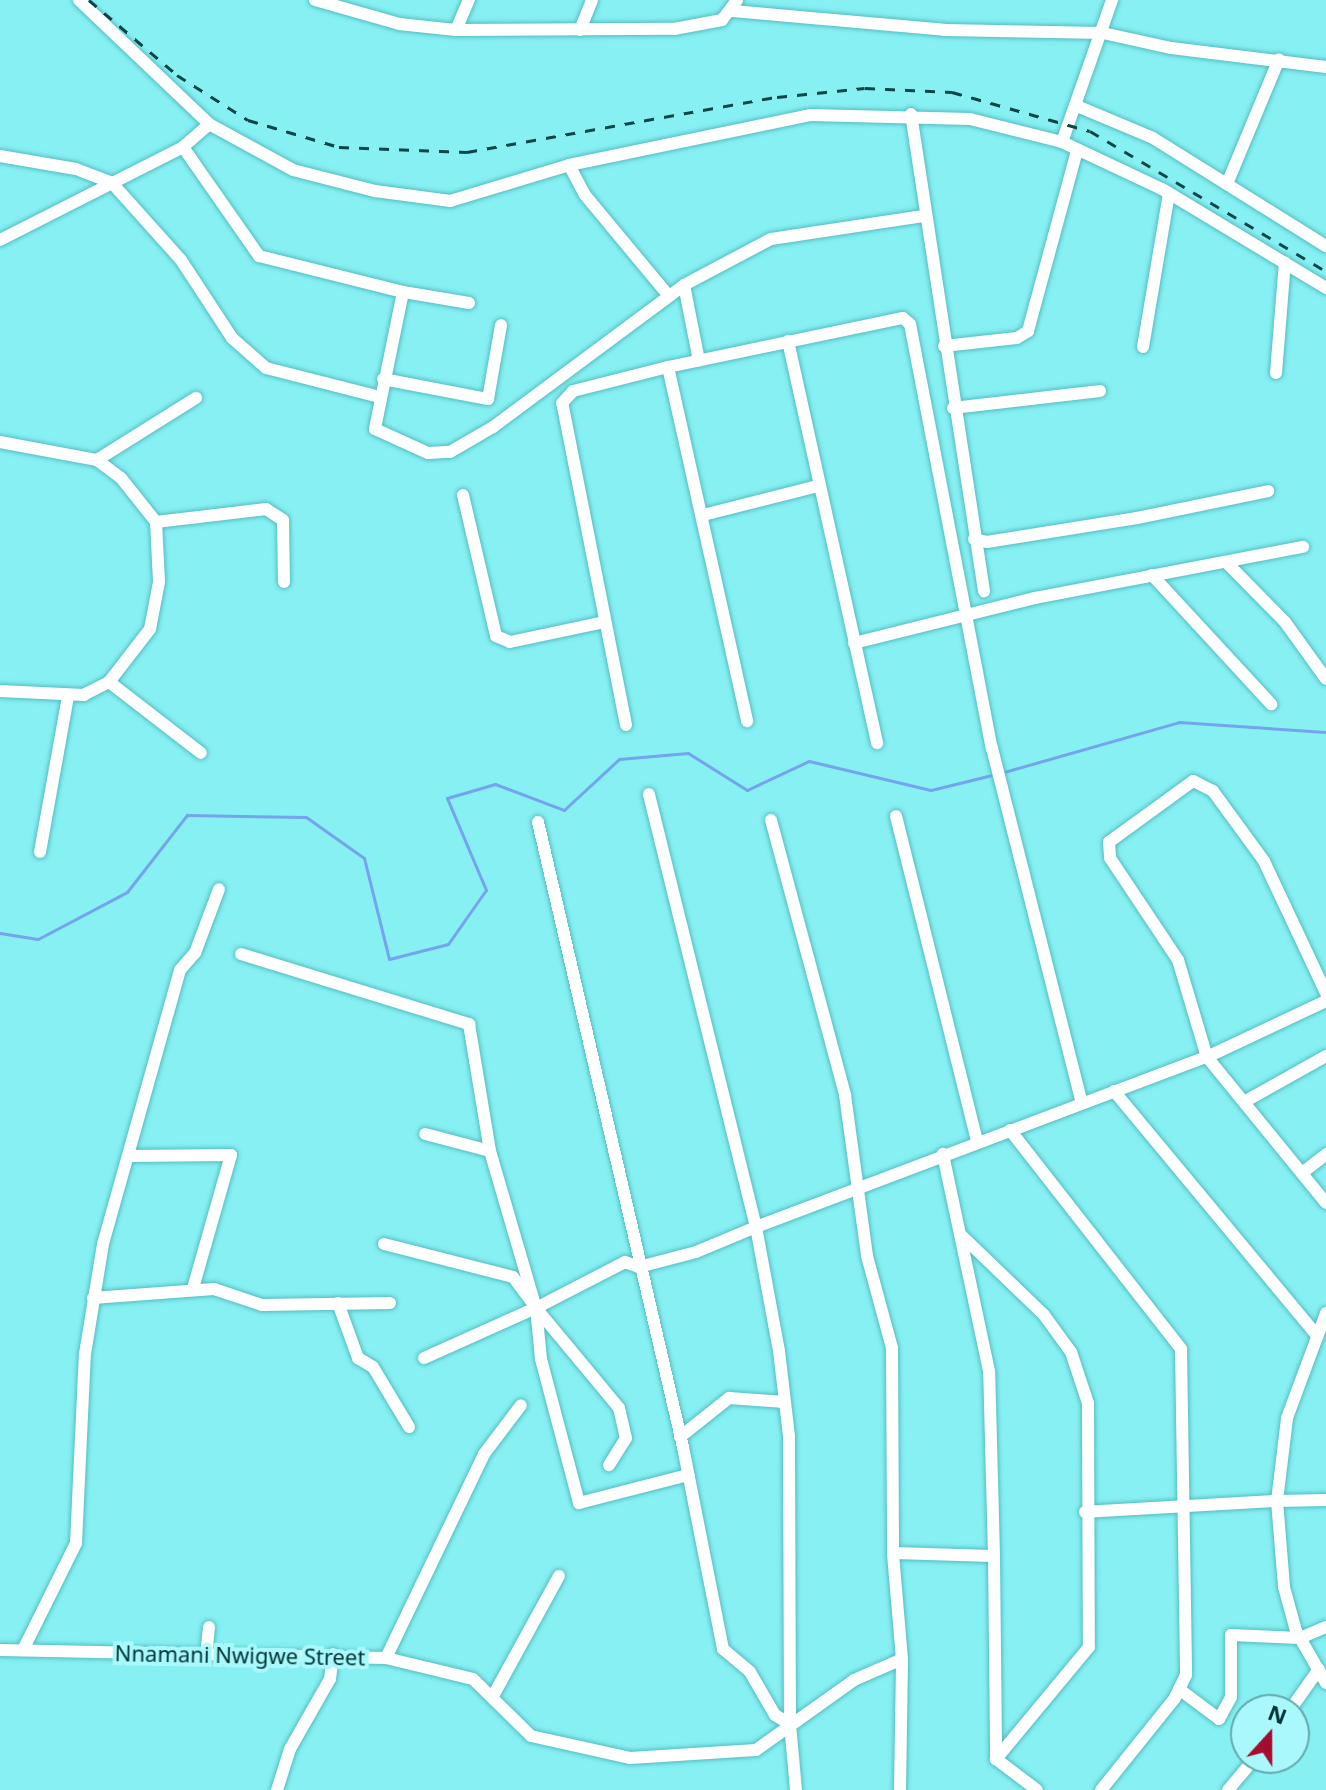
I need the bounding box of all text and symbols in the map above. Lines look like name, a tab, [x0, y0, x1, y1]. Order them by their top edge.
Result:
street label: Nnamani Nwigwe Street	[114, 1640, 366, 1670]
north arrow	[1230, 1694, 1310, 1774]
text: N	[1264, 1696, 1292, 1731]

